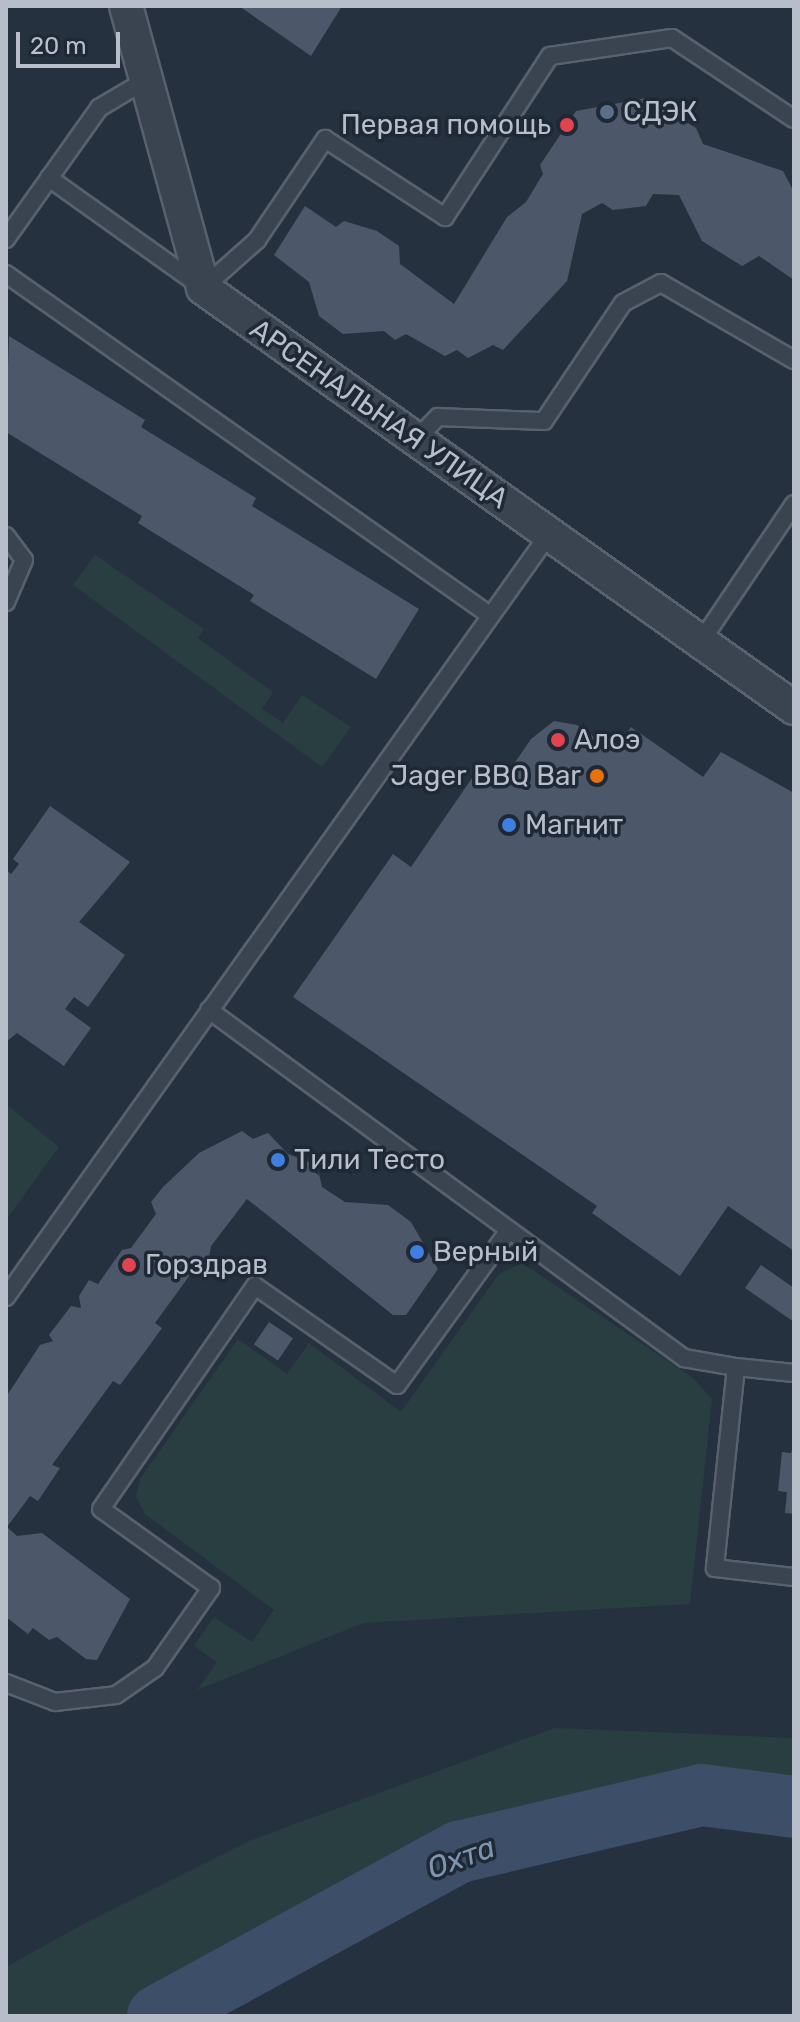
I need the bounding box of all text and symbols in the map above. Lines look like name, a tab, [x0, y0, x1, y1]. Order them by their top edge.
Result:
scale bar	[20, 16, 124, 66]
text: 20 m	[30, 32, 87, 60]
place label: СДЭК	[623, 95, 697, 129]
marker: СДЭК	[598, 103, 616, 121]
place label: Первая помощь	[341, 108, 551, 142]
marker: Первая помощь	[558, 116, 576, 134]
street label: АРСЕНАЛЬНАЯ УЛИЦА	[244, 312, 514, 516]
place label: Алоэ	[574, 723, 641, 757]
marker: Алоэ	[549, 731, 567, 749]
place label: Jager BBQ Bar	[390, 759, 581, 793]
marker: Jager BBQ Bar	[588, 767, 606, 785]
place label: Магнит	[525, 808, 623, 842]
marker: Магнит	[500, 816, 518, 834]
place label: Тили Тесто	[294, 1143, 445, 1177]
marker: Тили Тесто	[269, 1151, 287, 1169]
place label: Верный	[433, 1235, 538, 1269]
marker: Верный	[408, 1243, 426, 1261]
place label: Горздрав	[145, 1248, 268, 1282]
marker: Горздрав	[120, 1256, 138, 1274]
water label: Охта	[422, 1829, 500, 1887]

